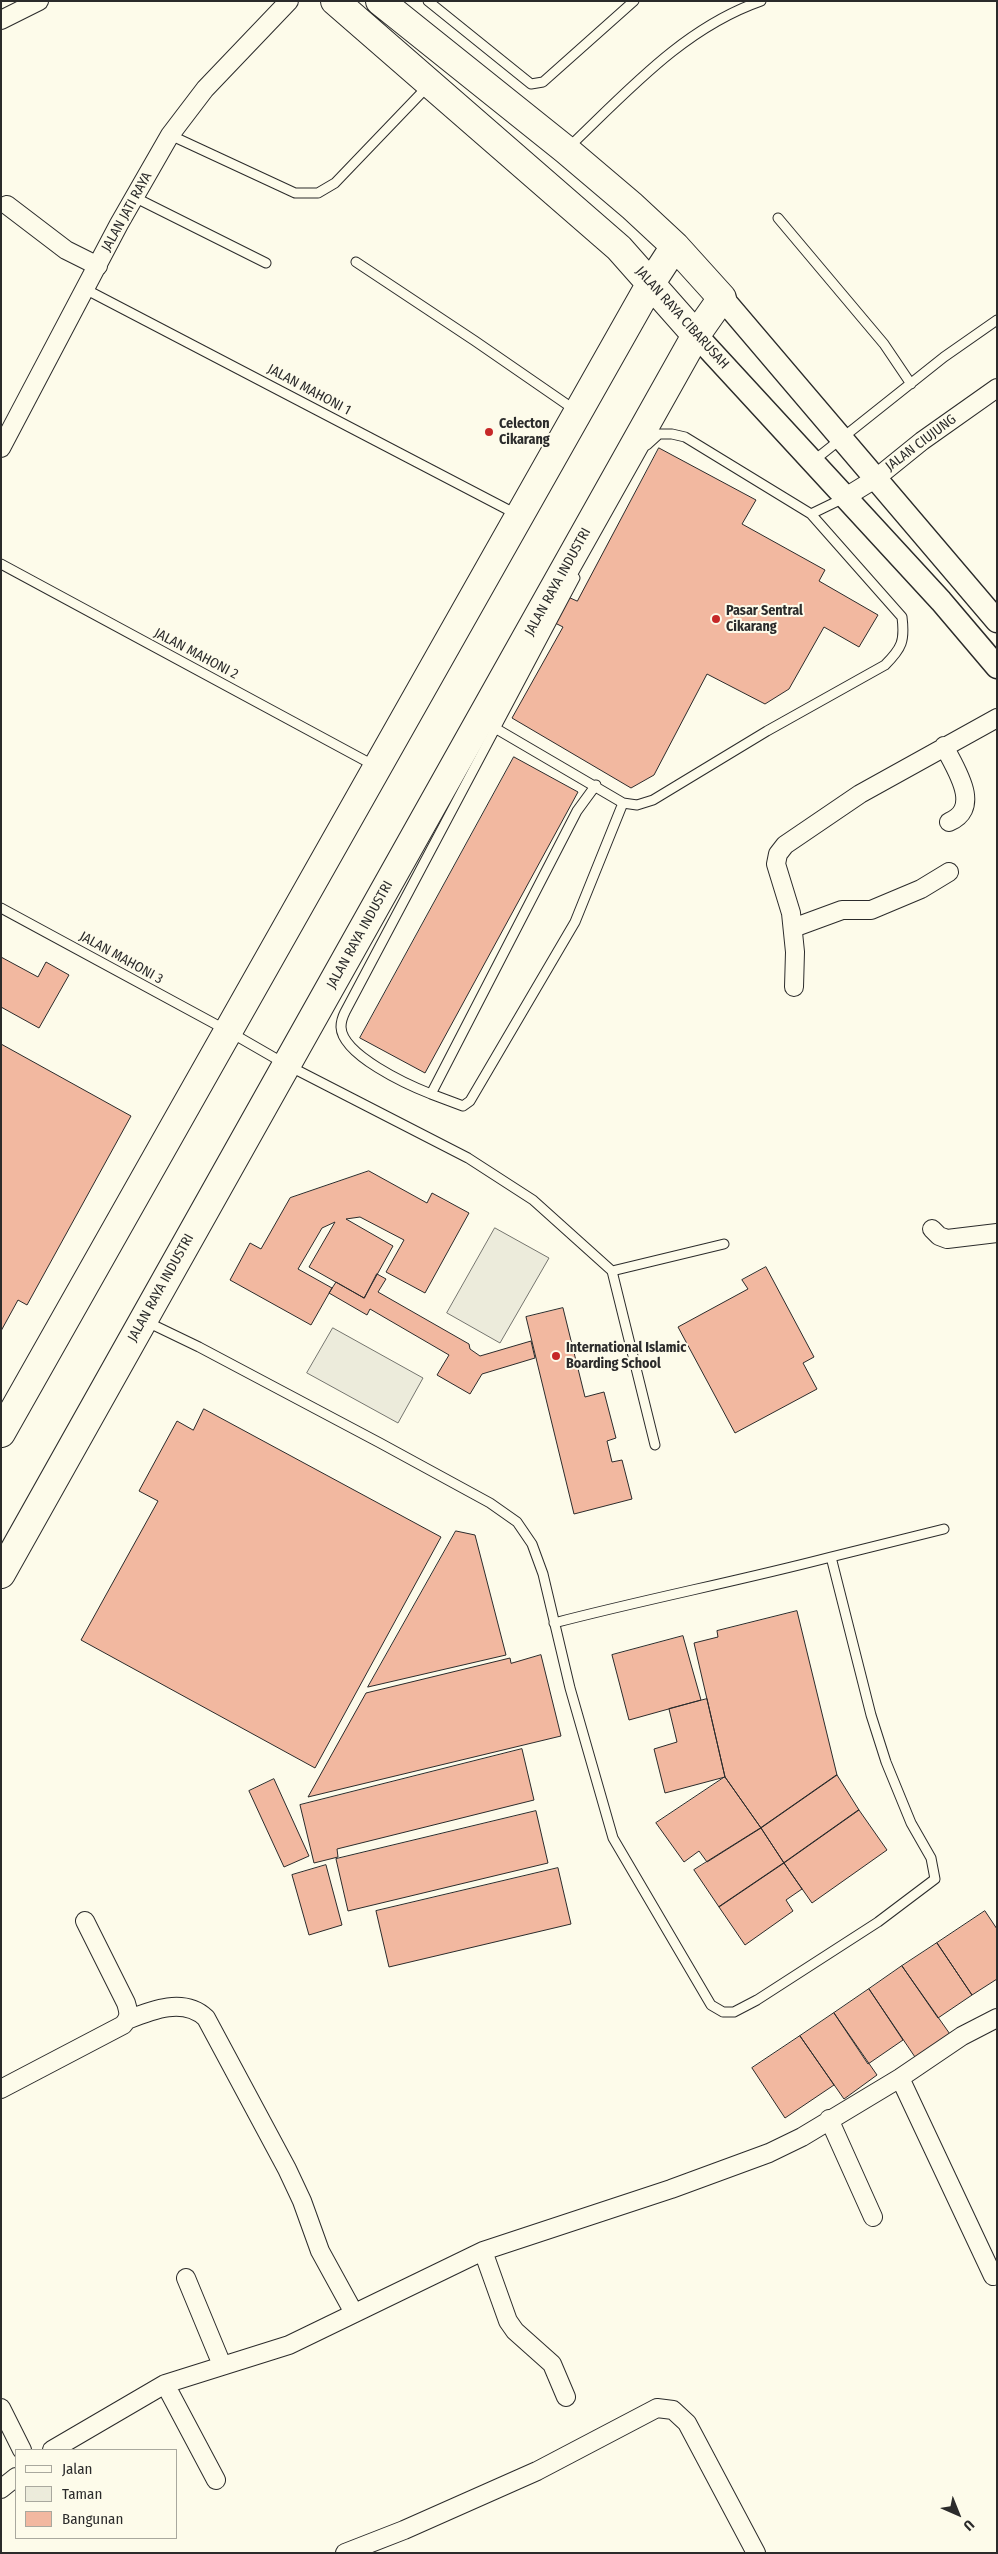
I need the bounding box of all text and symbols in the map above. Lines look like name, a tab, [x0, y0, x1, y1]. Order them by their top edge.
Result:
street label: JALAN JATI RAYA	[98, 169, 156, 255]
street label: JALAN RAYA CIBARUSAH	[632, 263, 732, 373]
street label: JALAN MAHONI 1	[264, 361, 354, 419]
street label: JALAN CIUJUNG	[882, 411, 960, 475]
place label: Celecton Cikarang	[499, 416, 550, 448]
marker: Celecton Cikarang	[483, 426, 495, 438]
street label: JALAN RAYA INDUSTRI	[521, 525, 595, 639]
place label: Pasar Sentral Cikarang	[726, 603, 803, 636]
marker: Pasar Sentral Cikarang	[710, 613, 722, 625]
street label: JALAN MAHONI 2	[151, 625, 241, 683]
street label: JALAN RAYA INDUSTRI	[323, 878, 397, 992]
street label: JALAN MAHONI 3	[76, 928, 166, 988]
street label: JALAN RAYA INDUSTRI	[124, 1231, 198, 1345]
place label: International Islamic Boarding School	[566, 1340, 686, 1372]
marker: International Islamic Boarding School	[550, 1350, 562, 1362]
legend	[15, 2449, 178, 2539]
text: Jalan	[62, 2460, 92, 2478]
text: Taman	[62, 2485, 102, 2503]
north arrow	[933, 2489, 983, 2539]
text: Bangunan	[62, 2510, 123, 2528]
text: U	[960, 2516, 978, 2534]

